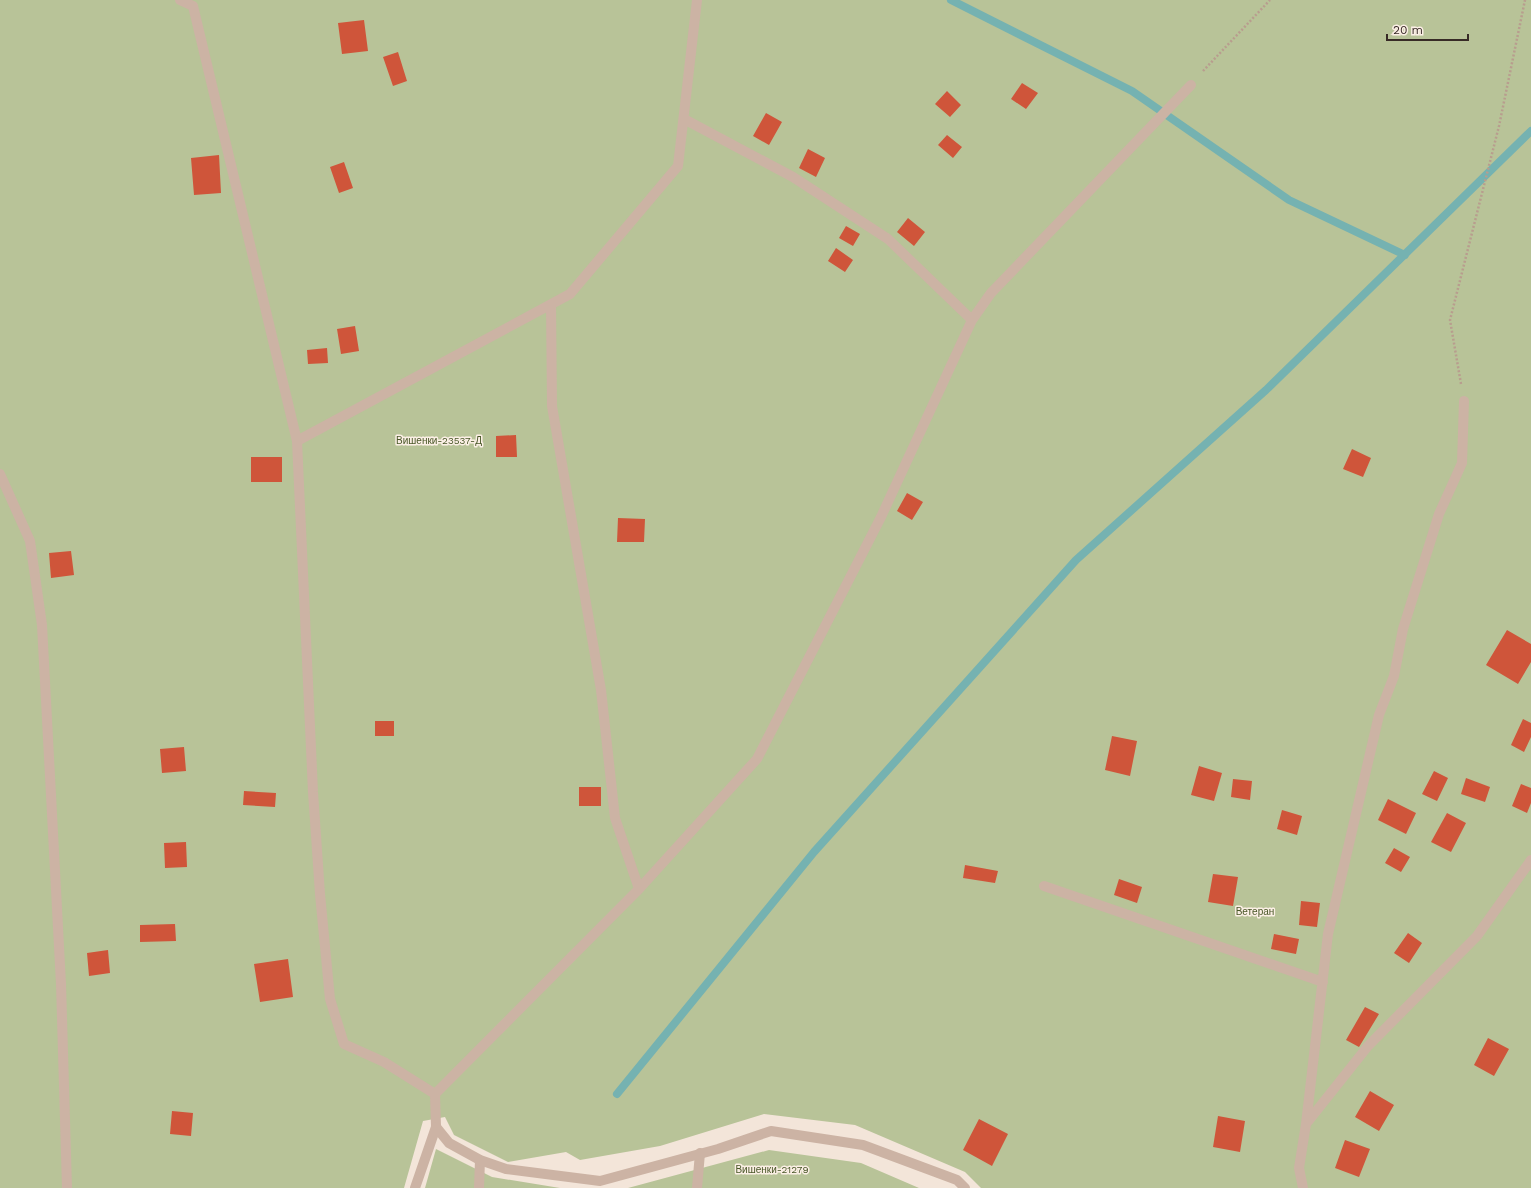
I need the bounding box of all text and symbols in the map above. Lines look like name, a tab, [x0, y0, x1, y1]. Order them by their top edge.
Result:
scale bar	[1387, 16, 1468, 42]
text: 20 m	[1393, 23, 1423, 37]
park label: Вишенки-23537-Д	[396, 435, 482, 446]
park label: Ветеран	[1236, 906, 1274, 917]
park label: Вишенки-21279	[735, 1164, 809, 1175]

